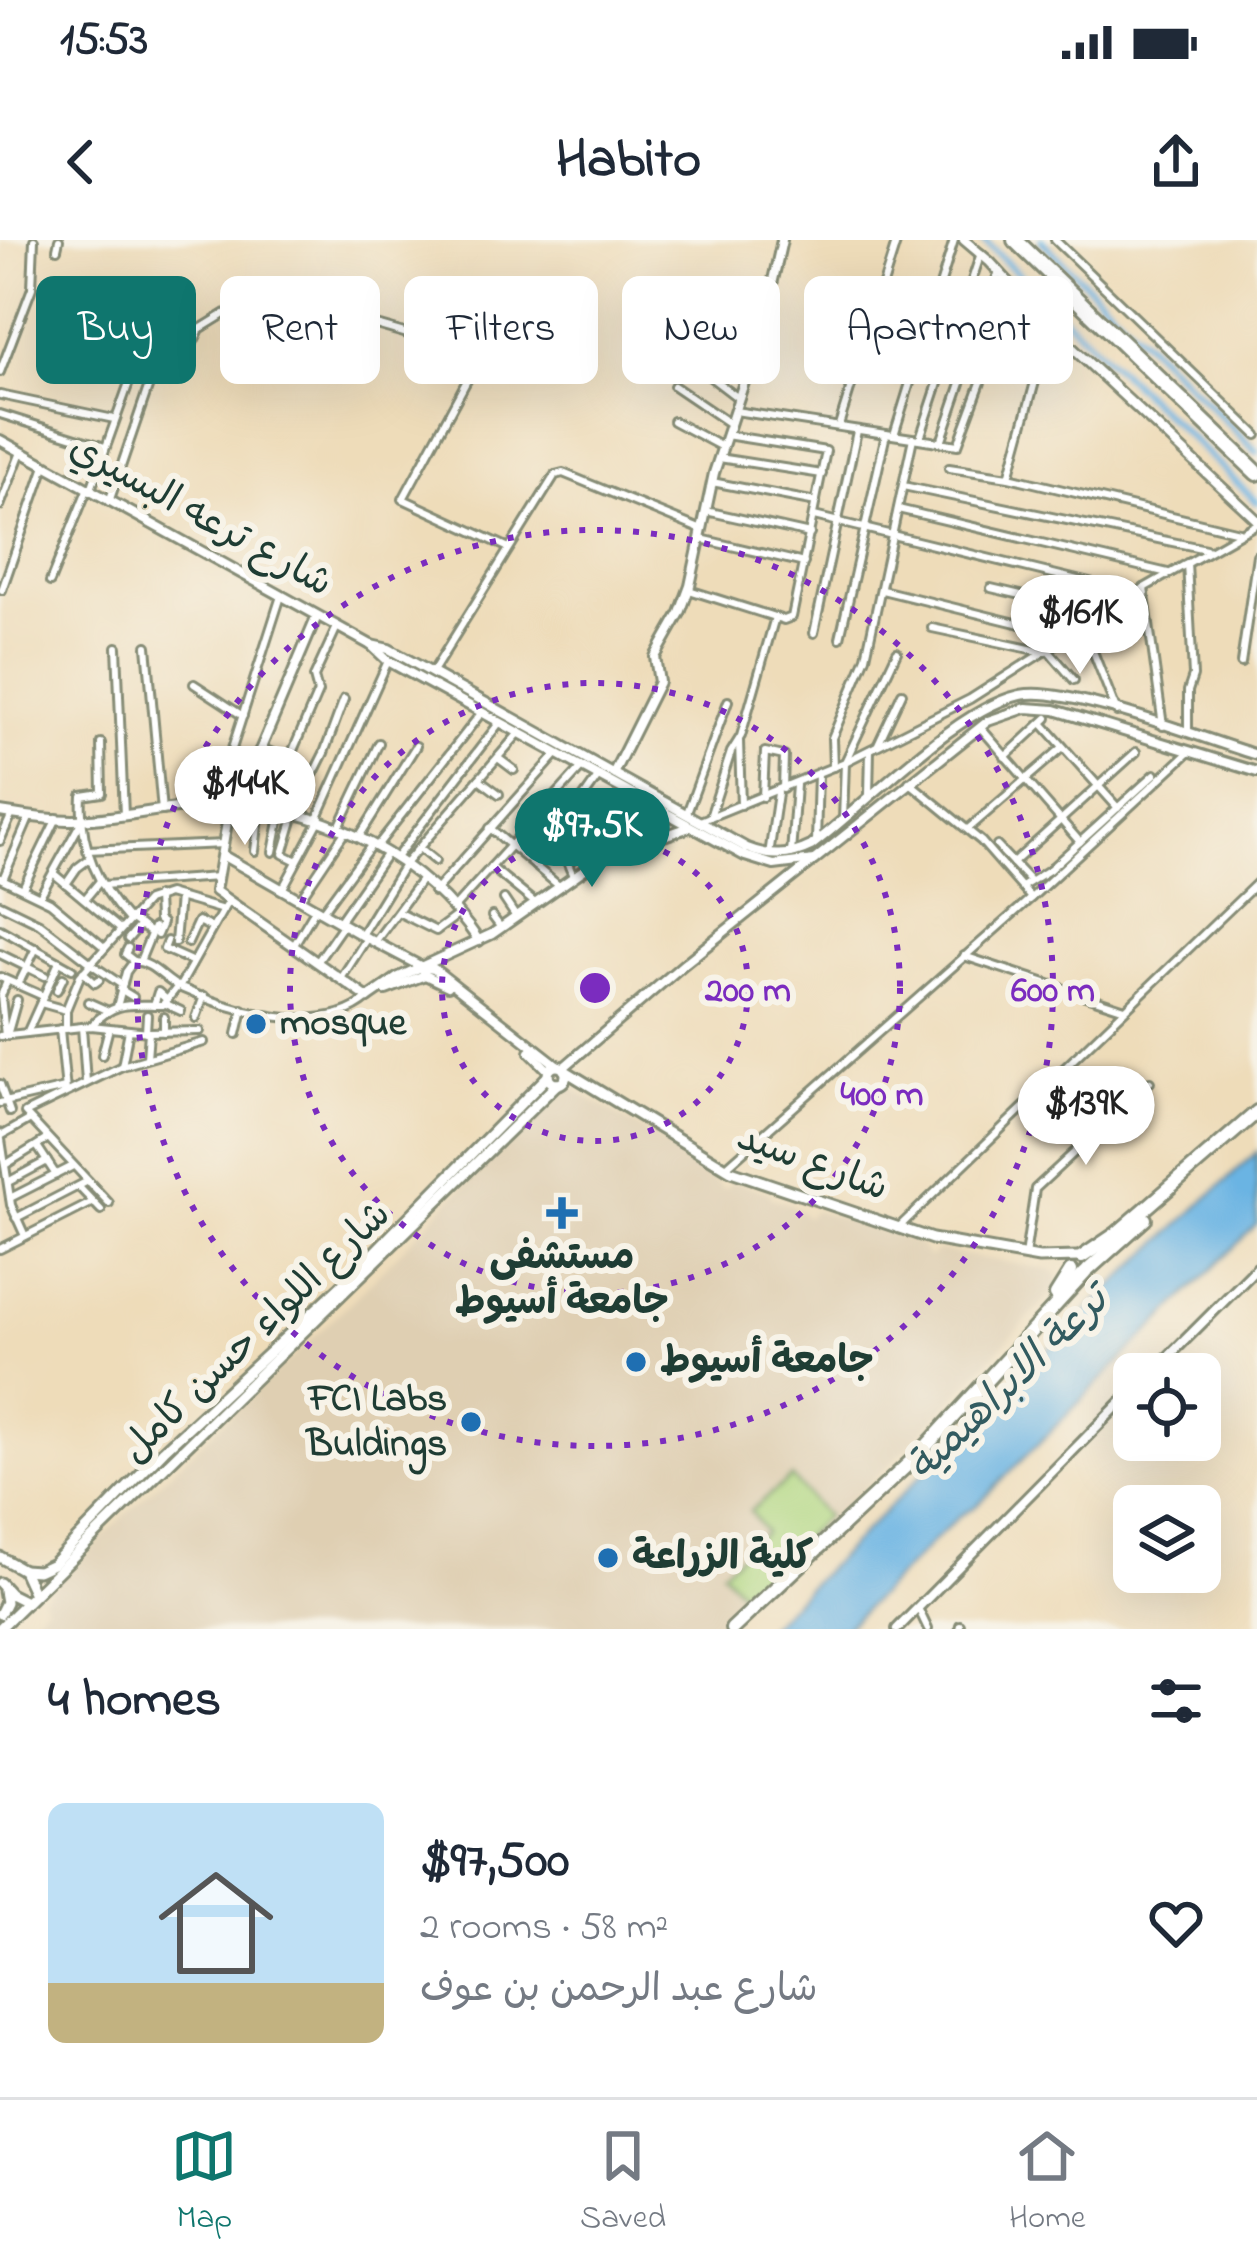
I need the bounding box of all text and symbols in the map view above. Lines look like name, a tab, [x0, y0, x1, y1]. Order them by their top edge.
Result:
text: 15:53	[60, 9, 148, 75]
text: Habito	[556, 123, 701, 201]
icon: back	[48, 129, 114, 195]
icon: share	[1143, 129, 1209, 195]
chip: Buy	[36, 276, 196, 384]
chip: Rent	[220, 276, 380, 384]
chip: Filters	[404, 276, 598, 384]
chip: New	[622, 276, 780, 384]
chip: Apartment	[804, 276, 1073, 384]
street label: شارع ترعه البسيري	[58, 421, 342, 613]
pin: $161K	[996, 575, 1164, 677]
text: $161K	[1038, 585, 1122, 642]
pin: $144K	[161, 746, 329, 848]
text: $144K	[201, 756, 289, 813]
pin: $97.5K	[494, 788, 690, 890]
text: $97.5K	[542, 798, 642, 855]
text: 200 m	[704, 966, 791, 1019]
text: 600 m	[1011, 966, 1095, 1019]
centre of rings	[574, 967, 616, 1009]
place label: mosque	[280, 996, 408, 1053]
marker: mosque	[243, 1011, 269, 1037]
pin: $139K	[1002, 1066, 1170, 1168]
text: 400 m	[841, 1070, 923, 1123]
text: $139K	[1045, 1076, 1127, 1133]
street label: شارع سيد	[728, 1110, 896, 1218]
street label: شارع اللواء حسن كامل	[109, 1189, 405, 1477]
marker: مستشفی جامعة أسيوط	[546, 1197, 578, 1229]
place label: مستشفی جامعة أسيوط	[455, 1230, 669, 1332]
water label: ترعة الابراهيمية	[894, 1268, 1128, 1497]
place label: جامعة أسيوط	[660, 1334, 874, 1391]
marker: جامعة أسيوط	[623, 1349, 649, 1375]
map controls	[1113, 1353, 1221, 1593]
button: locate	[1113, 1353, 1221, 1461]
place label: FCI Labs Buldings	[304, 1372, 447, 1475]
marker: FCI Labs Buldings	[458, 1409, 484, 1435]
button: layers	[1113, 1485, 1221, 1593]
place label: كلية الزراعة	[632, 1530, 814, 1587]
marker: كلية الزراعة	[595, 1545, 621, 1571]
text: 4 homes	[48, 1664, 221, 1739]
icon: filters	[1143, 1668, 1209, 1734]
text: $97,500	[420, 1825, 569, 1900]
icon: home	[144, 1851, 288, 1995]
icon: heart	[1143, 1890, 1209, 1956]
text: 2 rooms · 58 m²	[420, 1900, 668, 1957]
text: شارع عبد الرحمن بن عوف	[420, 1962, 818, 2019]
tab: Map	[171, 2123, 237, 2243]
tab: Saved	[580, 2123, 666, 2243]
tab: Home	[1009, 2123, 1086, 2243]

